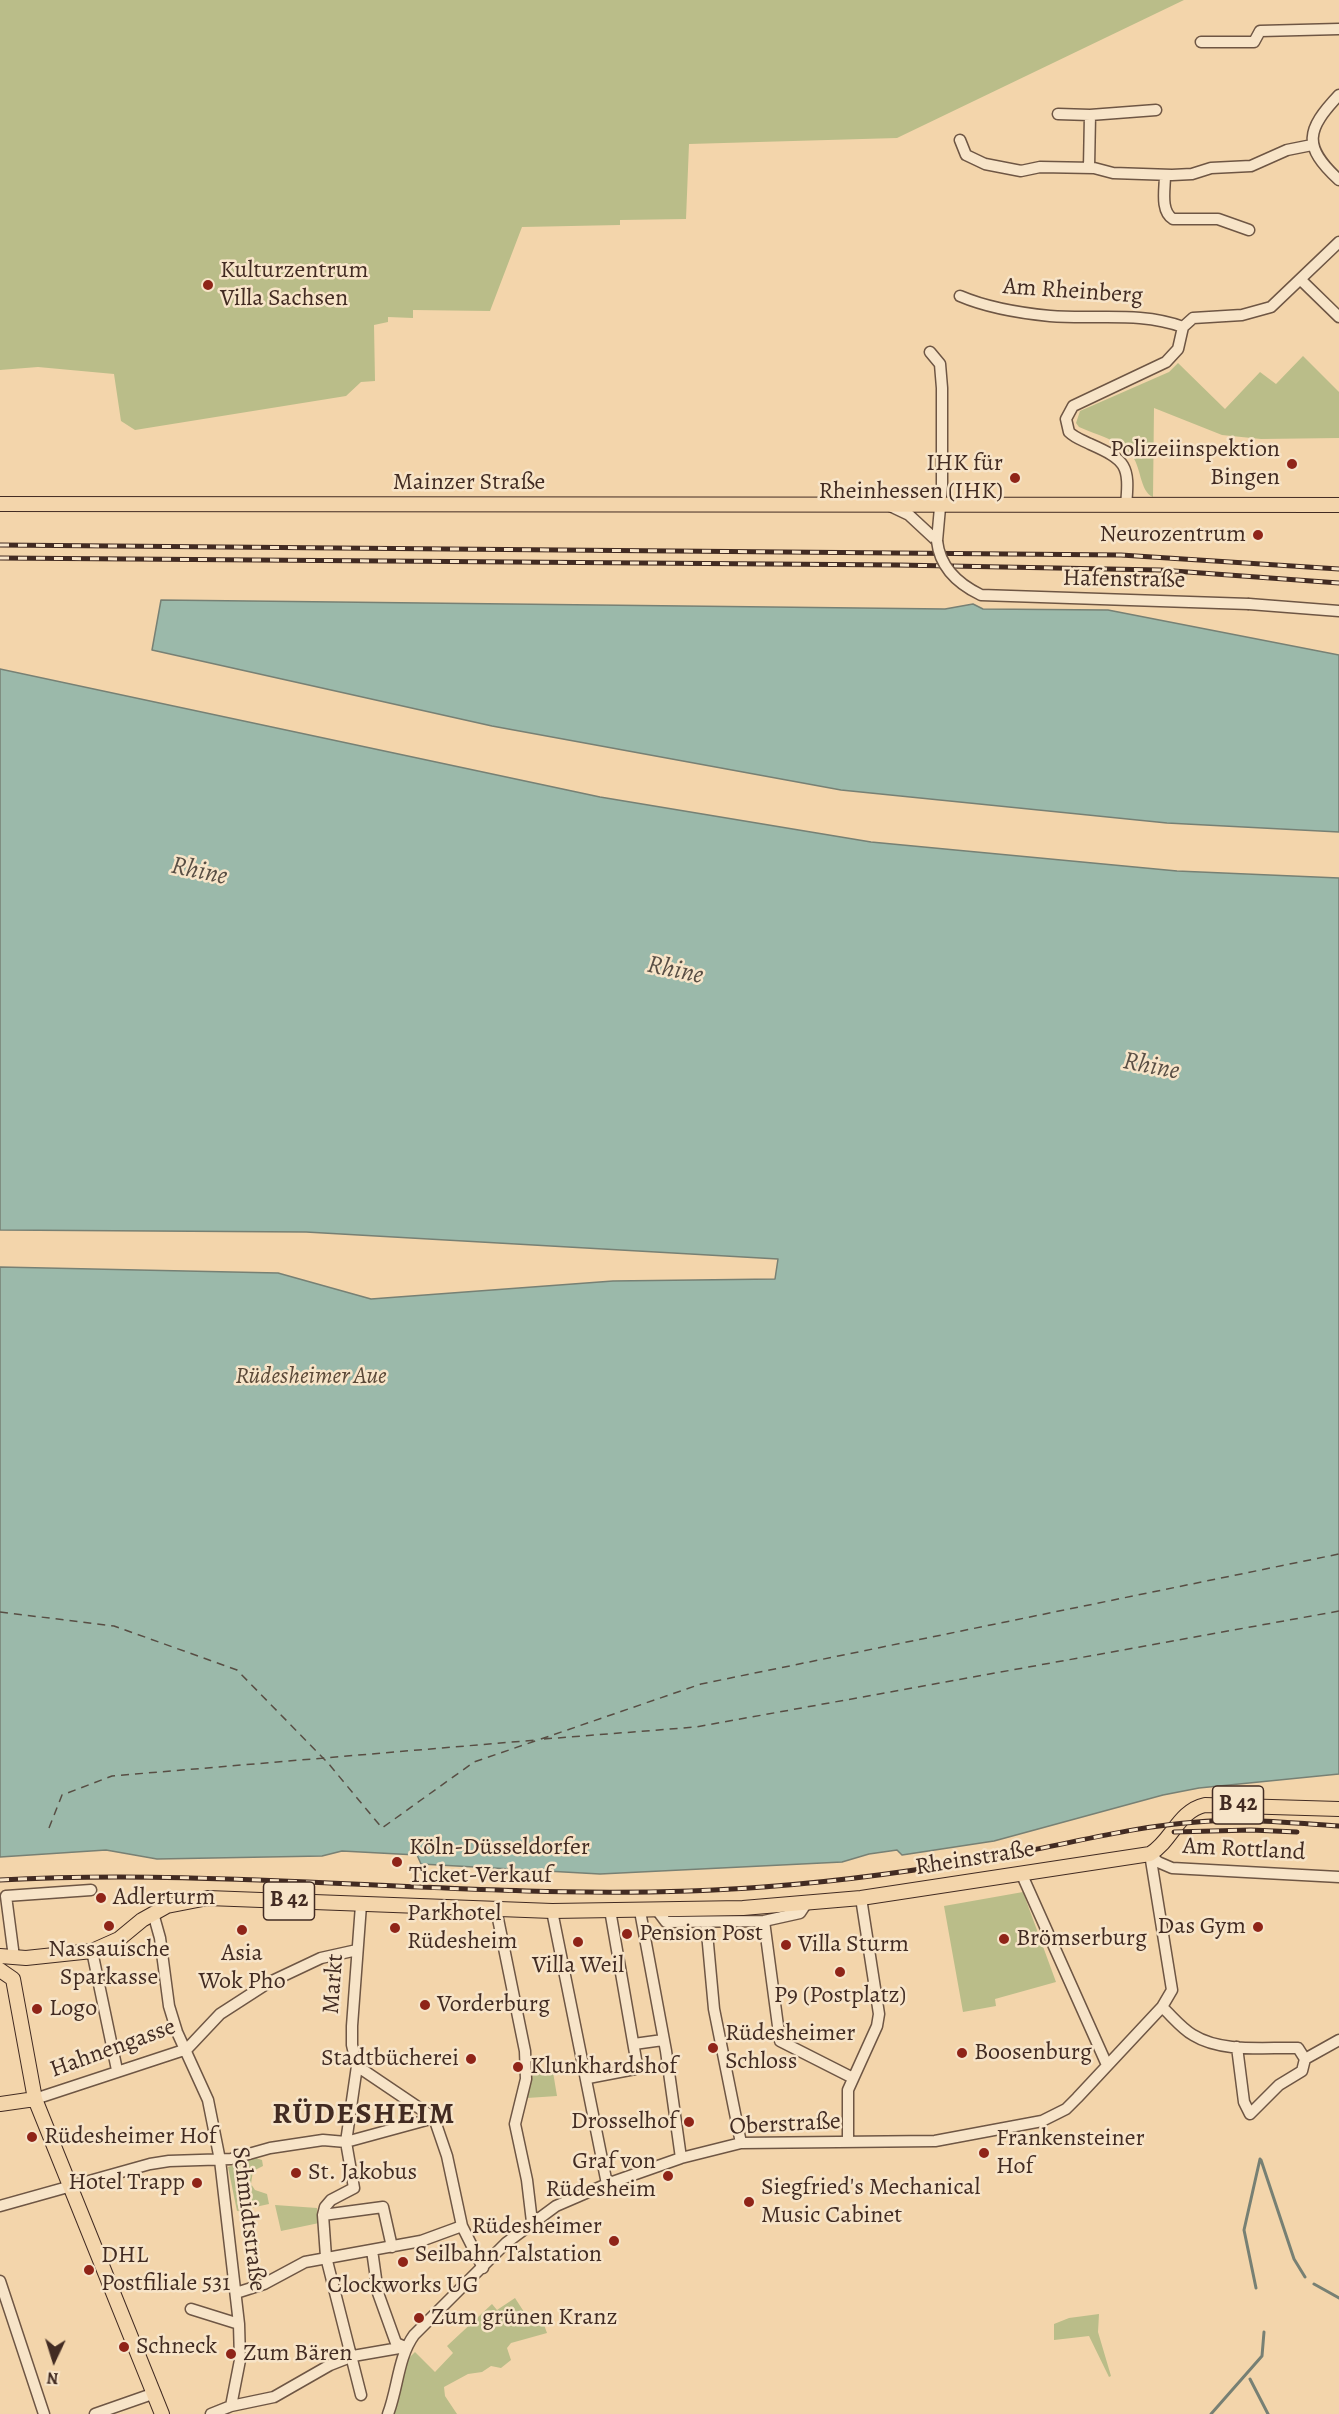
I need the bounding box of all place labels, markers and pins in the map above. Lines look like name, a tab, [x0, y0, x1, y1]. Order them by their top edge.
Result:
place label: Kulturzentrum Villa Sachsen	[220, 257, 369, 313]
marker: Kulturzentrum Villa Sachsen	[201, 278, 215, 292]
place label: Polizeiinspektion Bingen	[1110, 436, 1280, 492]
place label: IHK für Rheinhessen (IHK)	[819, 450, 1003, 506]
marker: Polizeiinspektion Bingen	[1285, 457, 1299, 471]
marker: IHK für Rheinhessen (IHK)	[1008, 471, 1022, 485]
place label: Neurozentrum	[1100, 521, 1246, 549]
marker: Neurozentrum	[1251, 528, 1265, 542]
place label: Köln-Düsseldorfer Ticket-Verkauf	[409, 1834, 590, 1890]
marker: Köln-Düsseldorfer Ticket-Verkauf	[390, 1855, 404, 1869]
place label: Adlerturm	[113, 1884, 215, 1912]
marker: Adlerturm	[94, 1891, 108, 1905]
place label: Parkhotel Rüdesheim	[407, 1900, 518, 1956]
place label: Das Gym	[1157, 1913, 1246, 1941]
marker: Nassauische Sparkasse	[102, 1919, 116, 1933]
place label: Pension Post	[639, 1920, 763, 1948]
marker: Das Gym	[1251, 1920, 1265, 1934]
marker: Parkhotel Rüdesheim	[388, 1921, 402, 1935]
marker: Asia Wok Pho	[235, 1923, 249, 1937]
place label: Brömserburg	[1016, 1925, 1147, 1953]
marker: Pension Post	[620, 1927, 634, 1941]
place label: Villa Sturm	[798, 1931, 909, 1959]
marker: Brömserburg	[997, 1932, 1011, 1946]
marker: Villa Weil	[571, 1935, 585, 1949]
place label: Nassauische Sparkasse	[48, 1936, 170, 1992]
marker: Villa Sturm	[779, 1938, 793, 1952]
place label: Asia Wok Pho	[198, 1940, 286, 1996]
place label: Villa Weil	[532, 1952, 624, 1980]
marker: P9 (Postplatz)	[833, 1965, 847, 1979]
place label: P9 (Postplatz)	[774, 1982, 906, 2010]
place label: Vorderburg	[437, 1991, 550, 2019]
place label: Logo	[49, 1995, 97, 2023]
marker: Vorderburg	[418, 1998, 432, 2012]
marker: Logo	[30, 2002, 44, 2016]
place label: Rüdesheimer Schloss	[725, 2020, 855, 2076]
place label: Boosenburg	[974, 2039, 1092, 2067]
marker: Rüdesheimer Schloss	[706, 2041, 720, 2055]
place label: Stadtbücherei	[321, 2045, 459, 2073]
marker: Boosenburg	[955, 2046, 969, 2060]
marker: Stadtbücherei	[464, 2052, 478, 2066]
place label: Klunkhardshof	[530, 2053, 677, 2081]
marker: Klunkhardshof	[511, 2060, 525, 2074]
place label: Drosselhof	[571, 2108, 677, 2136]
marker: Drosselhof	[682, 2115, 696, 2129]
place label: Rüdesheimer Hof	[44, 2123, 217, 2151]
place label: Frankensteiner Hof	[996, 2125, 1145, 2181]
marker: Rüdesheimer Hof	[25, 2130, 39, 2144]
marker: Frankensteiner Hof	[977, 2146, 991, 2160]
place label: Graf von Rüdesheim	[545, 2148, 656, 2204]
place label: St. Jakobus	[308, 2159, 417, 2187]
marker: St. Jakobus	[289, 2166, 303, 2180]
place label: Hotel Trapp	[68, 2169, 185, 2197]
marker: Graf von Rüdesheim	[661, 2169, 675, 2183]
place label: Siegfried's Mechanical Music Cabinet	[761, 2174, 980, 2230]
marker: Hotel Trapp	[190, 2176, 204, 2190]
marker: Siegfried's Mechanical Music Cabinet	[742, 2195, 756, 2209]
place label: Rüdesheimer Seilbahn Talstation	[415, 2213, 602, 2269]
marker: Rüdesheimer Seilbahn Talstation	[607, 2234, 621, 2248]
place label: DHL Postfiliale 531	[101, 2242, 230, 2298]
marker: Clockworks UG	[396, 2255, 410, 2269]
marker: DHL Postfiliale 531	[82, 2263, 96, 2277]
place label: Clockworks UG	[327, 2272, 479, 2300]
place label: Zum grünen Kranz	[431, 2304, 618, 2332]
marker: Zum grünen Kranz	[412, 2311, 426, 2325]
place label: Schneck	[136, 2333, 217, 2361]
marker: Schneck	[117, 2340, 131, 2354]
place label: Zum Bären	[243, 2340, 352, 2368]
marker: Zum Bären	[224, 2347, 238, 2361]

